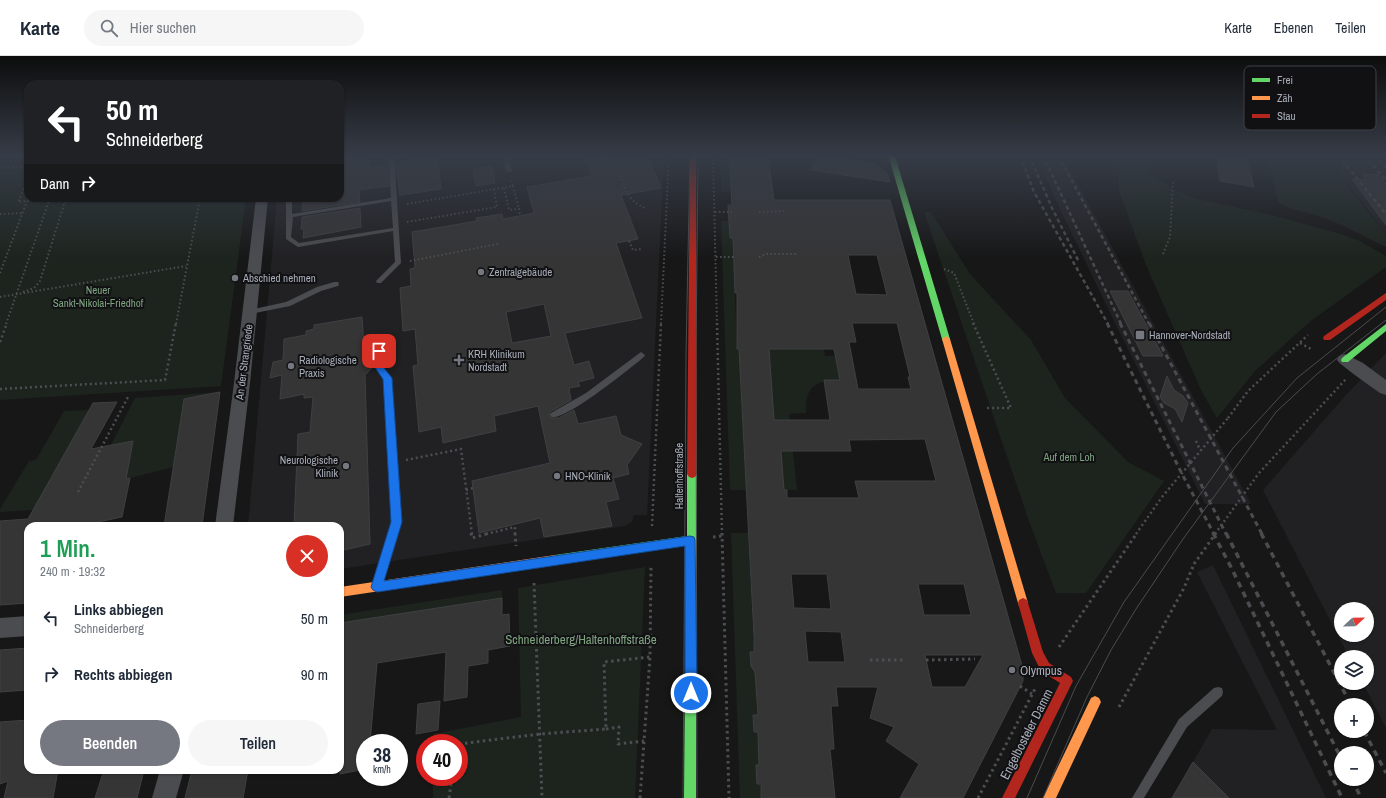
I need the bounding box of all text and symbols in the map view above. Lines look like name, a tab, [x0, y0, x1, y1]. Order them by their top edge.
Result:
search box	[84, 10, 364, 46]
text: Karte	[20, 15, 60, 41]
icon: search	[98, 17, 120, 39]
text: Hier suchen	[130, 17, 196, 38]
text: Karte	[1224, 19, 1252, 37]
text: Ebenen	[1274, 19, 1313, 37]
text: Teilen	[1335, 19, 1366, 37]
legend	[1244, 66, 1376, 130]
text: Frei	[1277, 73, 1293, 87]
text: 50 m	[106, 91, 158, 129]
text: Zäh	[1277, 91, 1293, 105]
icon: left	[40, 96, 92, 148]
text: Stau	[1277, 109, 1296, 123]
text: Schneiderberg	[106, 127, 203, 152]
icon: right	[77, 172, 99, 194]
text: Dann	[40, 173, 69, 194]
place label: Zentralgebäude	[489, 265, 552, 279]
marker: Zentralgebäude	[476, 267, 486, 277]
place label: Abschied nehmen	[242, 271, 316, 285]
marker: Abschied nehmen	[230, 273, 240, 283]
park label: Neuer Sankt-Nikolai-Friedhof	[53, 283, 144, 310]
street label: An der Strangriede	[232, 323, 256, 402]
place label: Hannover-Nordstadt	[1149, 328, 1231, 342]
marker: Hannover-Nordstadt	[1134, 329, 1146, 341]
pin	[362, 334, 396, 368]
icon: arrive	[368, 340, 390, 362]
place label: KRH Klinikum Nordstadt	[468, 347, 525, 374]
place label: Radiologische Praxis	[299, 353, 357, 380]
marker: KRH Klinikum Nordstadt	[453, 354, 465, 366]
marker: Radiologische Praxis	[286, 361, 296, 371]
street label: Haltenhoffstraße	[672, 443, 686, 509]
park label: Auf dem Loh	[1042, 450, 1095, 464]
place label: Neurologische Klinik	[280, 453, 338, 480]
marker: Neurologische Klinik	[341, 461, 351, 471]
place label: HNO-Klinik	[565, 469, 611, 483]
marker: HNO-Klinik	[552, 471, 562, 481]
text: 1 Min.	[40, 532, 95, 564]
button: close	[286, 535, 328, 577]
text: 240 m · 19:32	[40, 563, 105, 580]
text: Links abbiegen	[74, 599, 164, 620]
north arrow	[1334, 602, 1374, 642]
map controls	[1334, 602, 1374, 786]
icon: left	[40, 607, 62, 629]
text: 50 m	[301, 608, 328, 629]
text: Schneiderberg	[74, 620, 144, 637]
park label: Schneiderberg/Haltenhoffstraße	[505, 631, 657, 648]
button: layers	[1334, 650, 1374, 690]
place label: Olympus	[1020, 662, 1062, 679]
icon: right	[40, 663, 62, 685]
text: Rechts abbiegen	[74, 664, 172, 685]
text: 90 m	[301, 664, 328, 685]
marker: Olympus	[1007, 665, 1017, 675]
position arrow	[670, 672, 712, 714]
street label: Engelbosteler Damm	[996, 686, 1057, 782]
button: +	[1334, 698, 1374, 738]
button: Beenden	[40, 720, 180, 766]
button: Teilen	[188, 720, 328, 766]
speed limit sign: 40	[416, 734, 468, 786]
text: 38	[373, 741, 391, 768]
button: −	[1334, 746, 1374, 786]
text: km/h	[373, 763, 391, 776]

